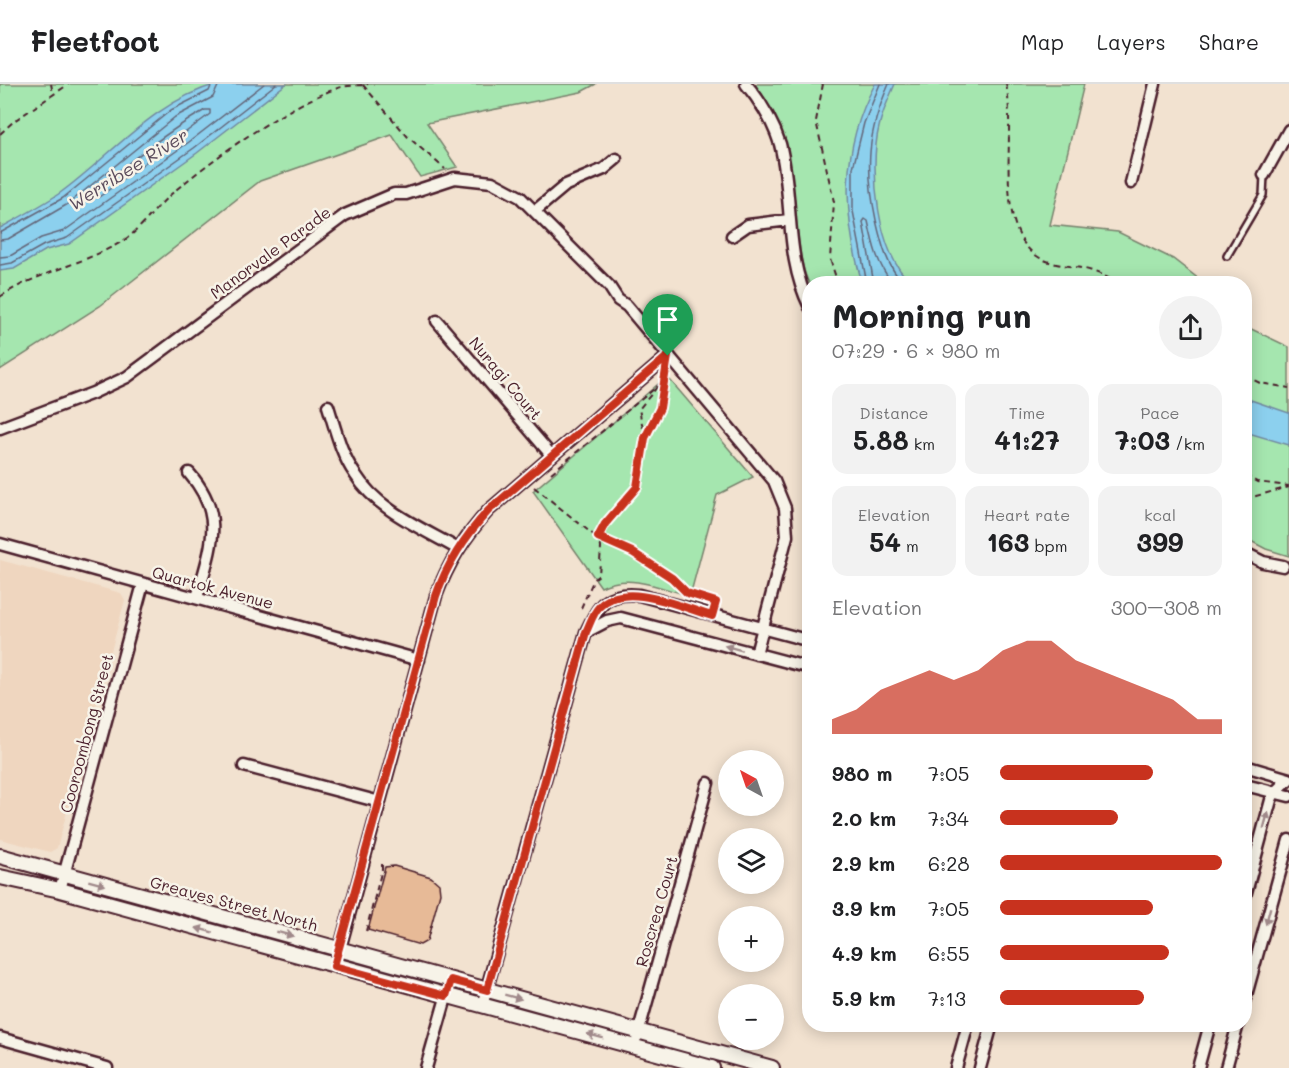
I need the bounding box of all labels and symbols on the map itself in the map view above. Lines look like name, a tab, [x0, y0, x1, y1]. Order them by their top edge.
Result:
water label: Werribee River	[64, 123, 192, 215]
street label: Manorvale Parade	[205, 201, 335, 303]
pin	[642, 294, 693, 356]
street label: Nuragi Court	[465, 332, 547, 424]
street label: Quartok Avenue	[150, 561, 276, 613]
one-way arrow	[724, 642, 742, 652]
street label: Cooroombong Street	[55, 651, 117, 815]
north arrow	[718, 750, 784, 816]
one-way arrow	[1262, 811, 1271, 829]
street label: Roscrea Court	[630, 853, 682, 969]
street label: Greaves Street North	[148, 871, 320, 935]
one-way arrow	[88, 878, 106, 888]
one-way arrow	[1263, 907, 1272, 925]
one-way arrow	[195, 924, 213, 934]
one-way arrow	[276, 930, 294, 940]
one-way arrow	[504, 993, 522, 1002]
one-way arrow	[586, 1030, 604, 1040]

